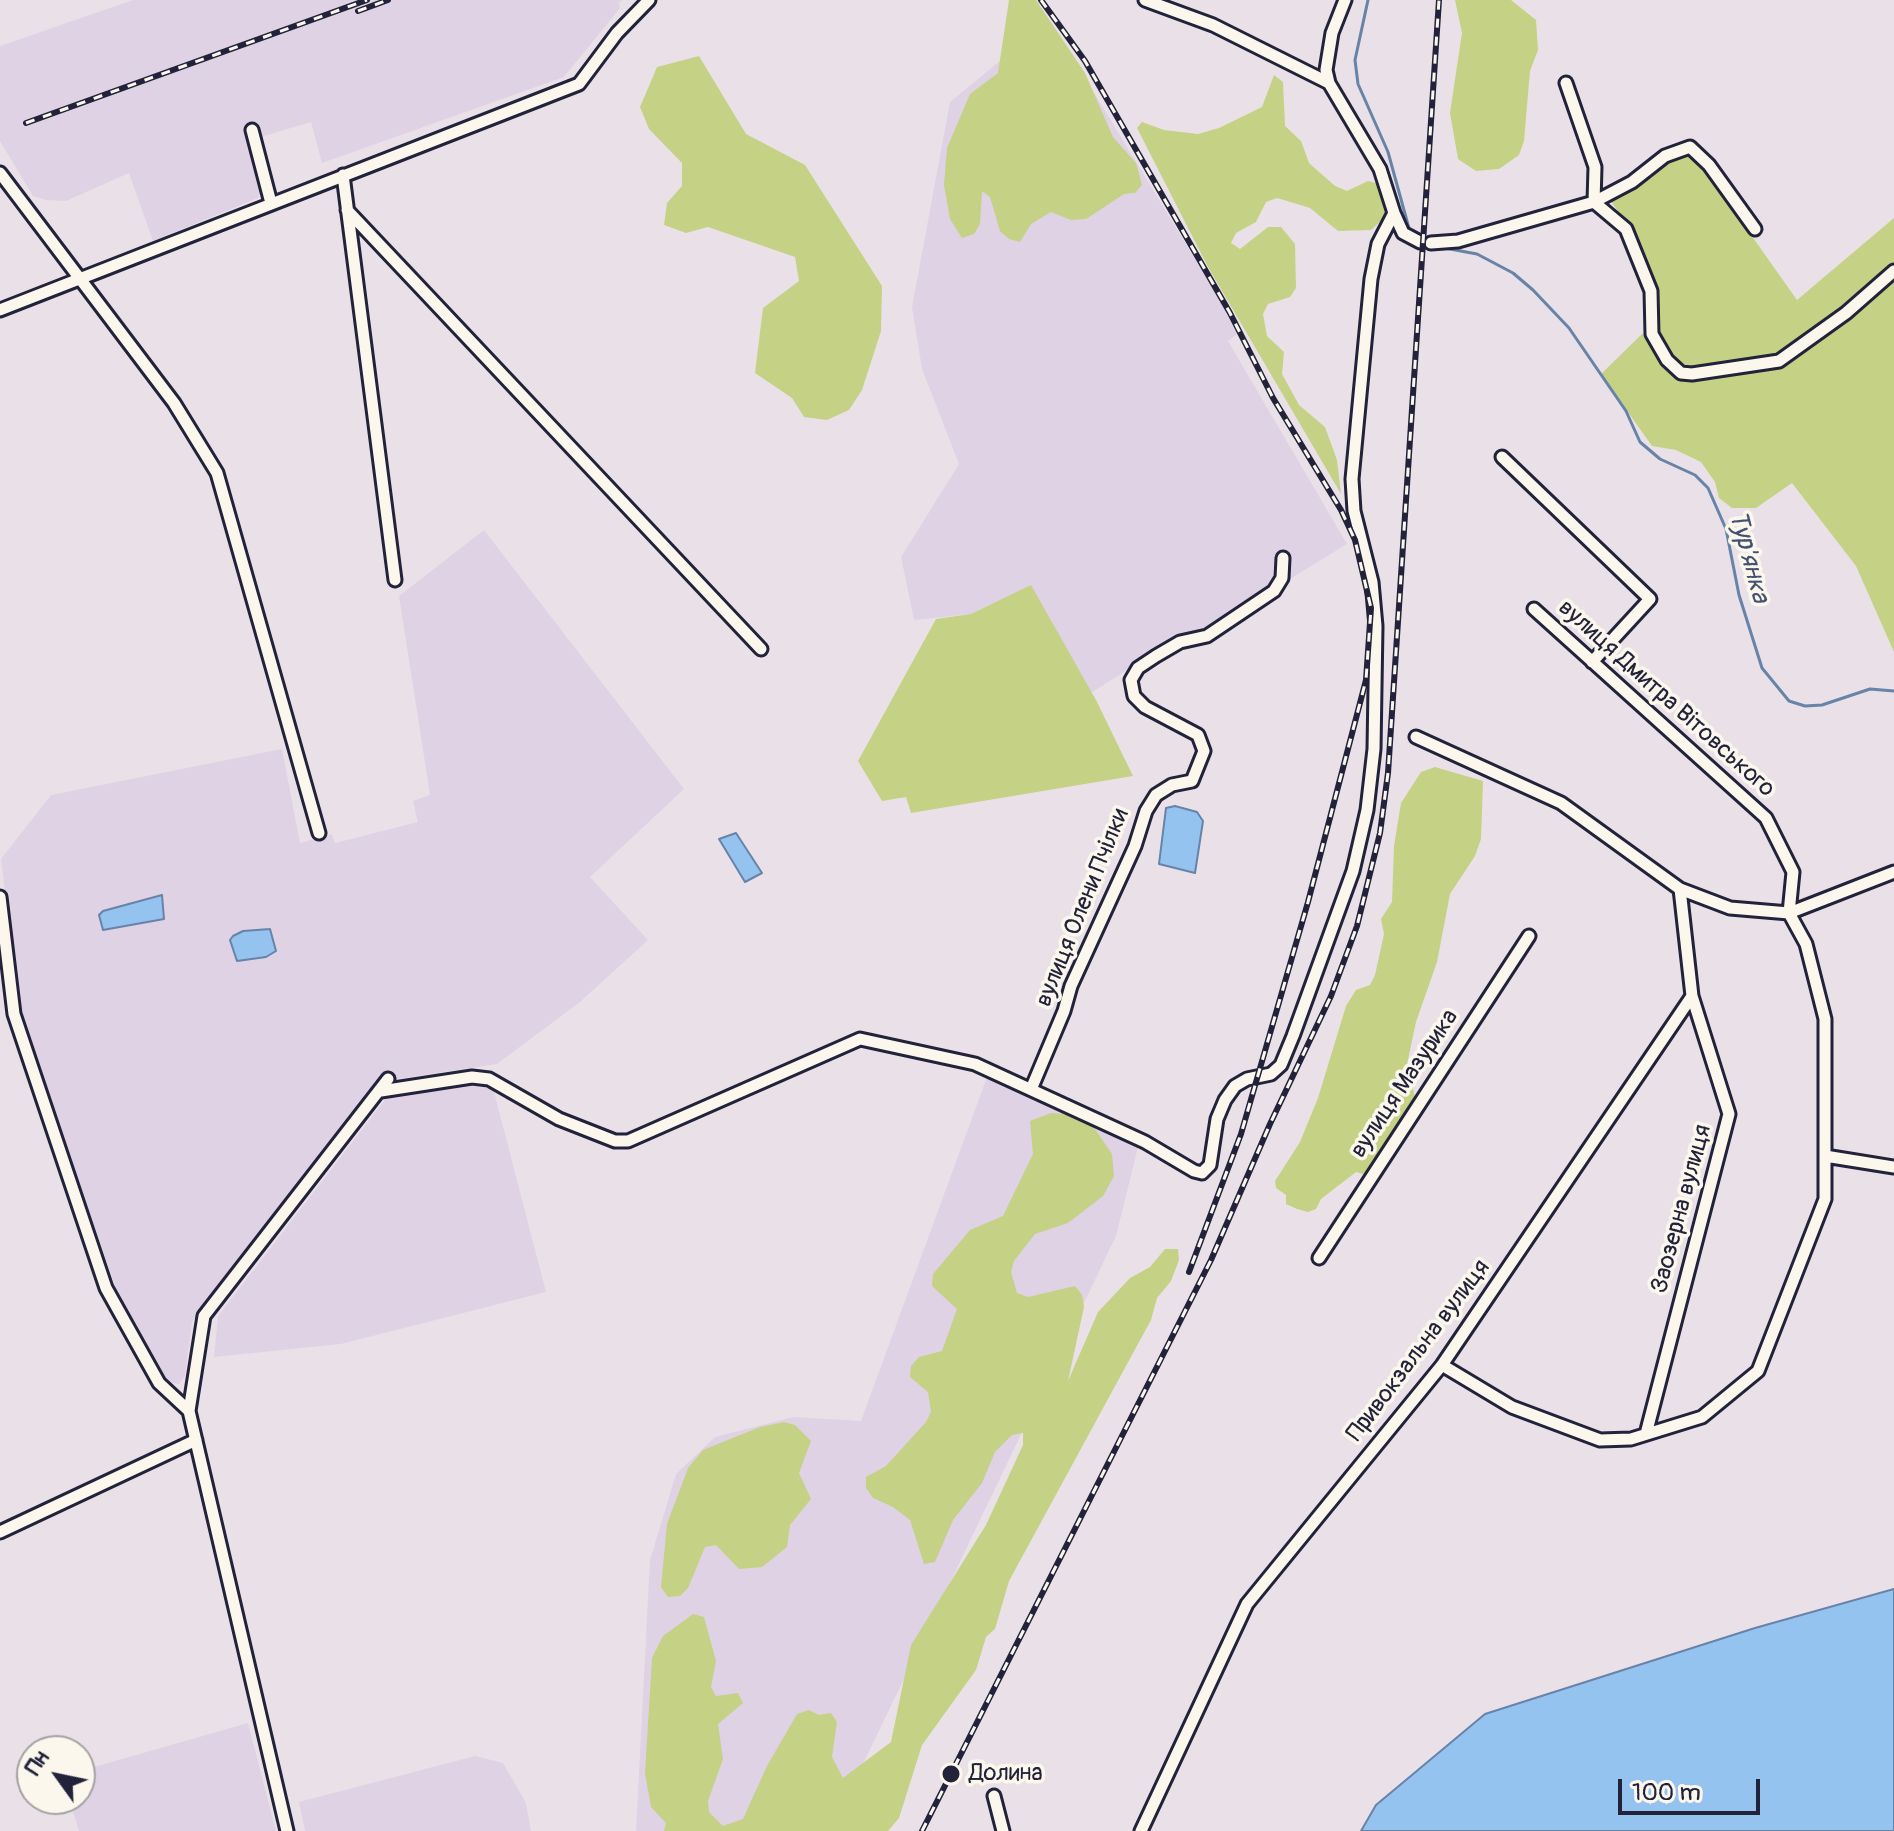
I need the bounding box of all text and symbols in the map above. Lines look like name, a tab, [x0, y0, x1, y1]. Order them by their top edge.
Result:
water label: Тур'янка	[1721, 508, 1775, 606]
street label: вулиця Дмитра Вітовського	[1552, 594, 1780, 804]
street label: вулиця Олени Пчілки	[1030, 805, 1136, 1011]
street label: вулиця Мазурика	[1345, 1004, 1465, 1164]
street label: Заозерна вулиця	[1646, 1122, 1718, 1296]
street label: Привокзальна вулиця	[1341, 1255, 1497, 1447]
north arrow	[16, 1735, 96, 1815]
text: Пн	[19, 1745, 56, 1781]
place label: Долина	[969, 1760, 1043, 1788]
marker: Долина	[940, 1763, 962, 1785]
scale bar	[1622, 1763, 1764, 1813]
text: 100 m	[1632, 1778, 1701, 1807]

